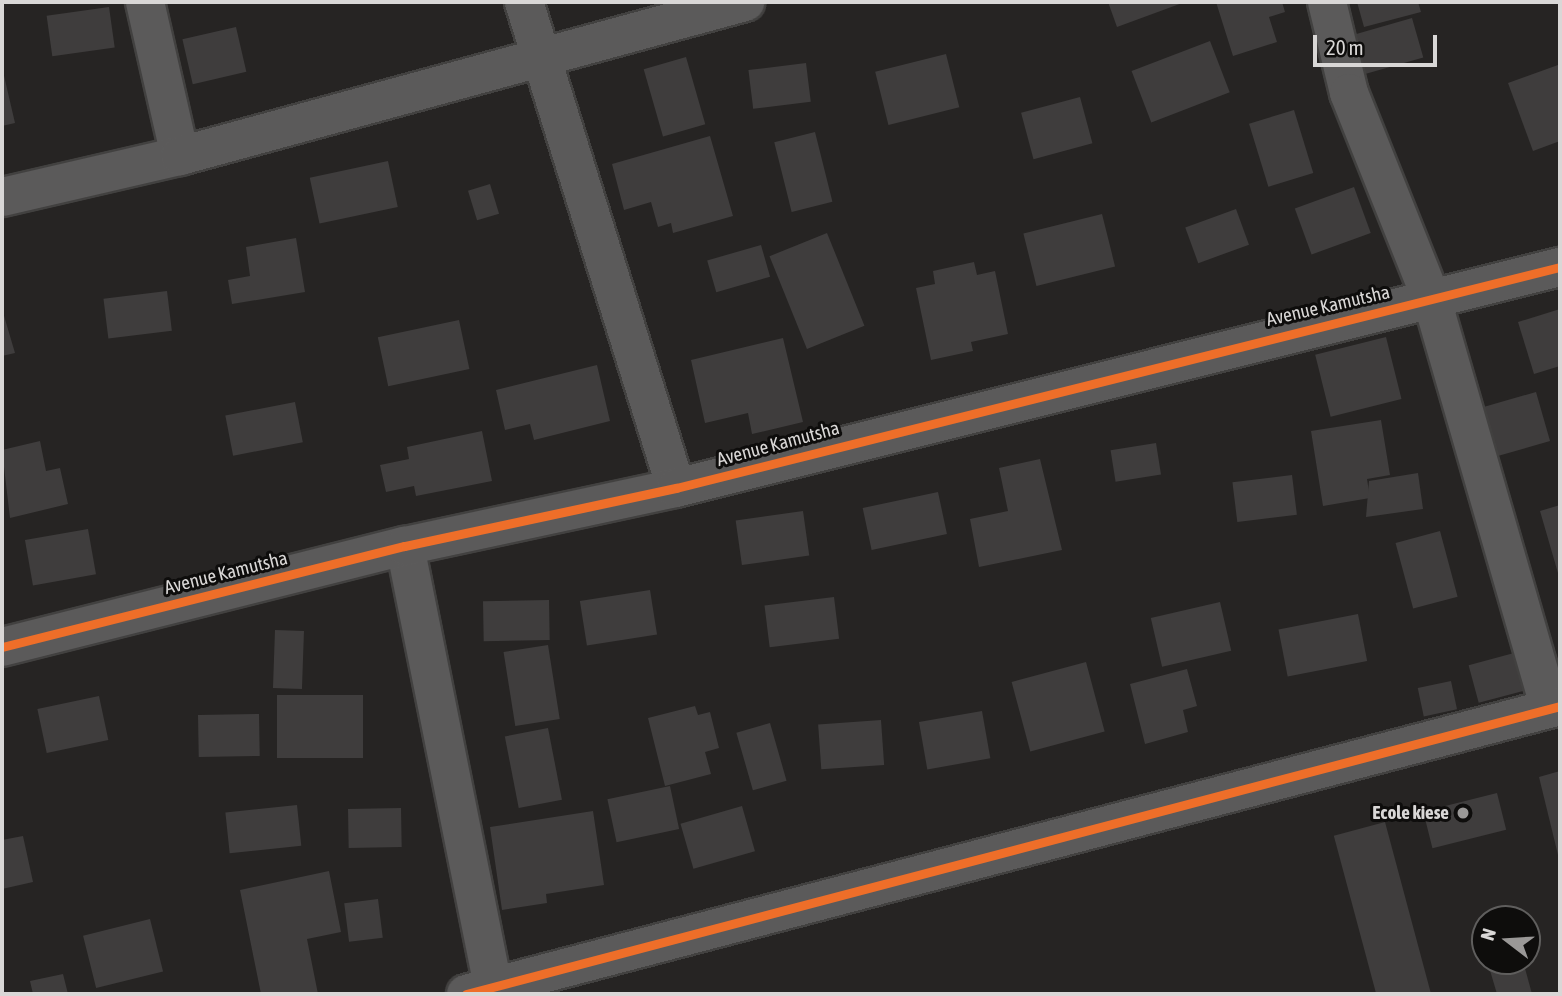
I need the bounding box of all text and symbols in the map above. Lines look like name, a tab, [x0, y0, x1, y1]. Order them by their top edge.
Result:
scale bar	[1317, 21, 1441, 65]
text: 20 m	[1326, 35, 1364, 59]
street label: Avenue Kamutsha	[1264, 281, 1392, 331]
street label: Avenue Kamutsha	[714, 417, 842, 471]
street label: Avenue Kamutsha	[162, 547, 290, 599]
place label: Ecole kiese	[1372, 802, 1449, 824]
marker: Ecole kiese	[1455, 805, 1471, 821]
north arrow	[1471, 905, 1541, 975]
text: N	[1476, 926, 1500, 943]

